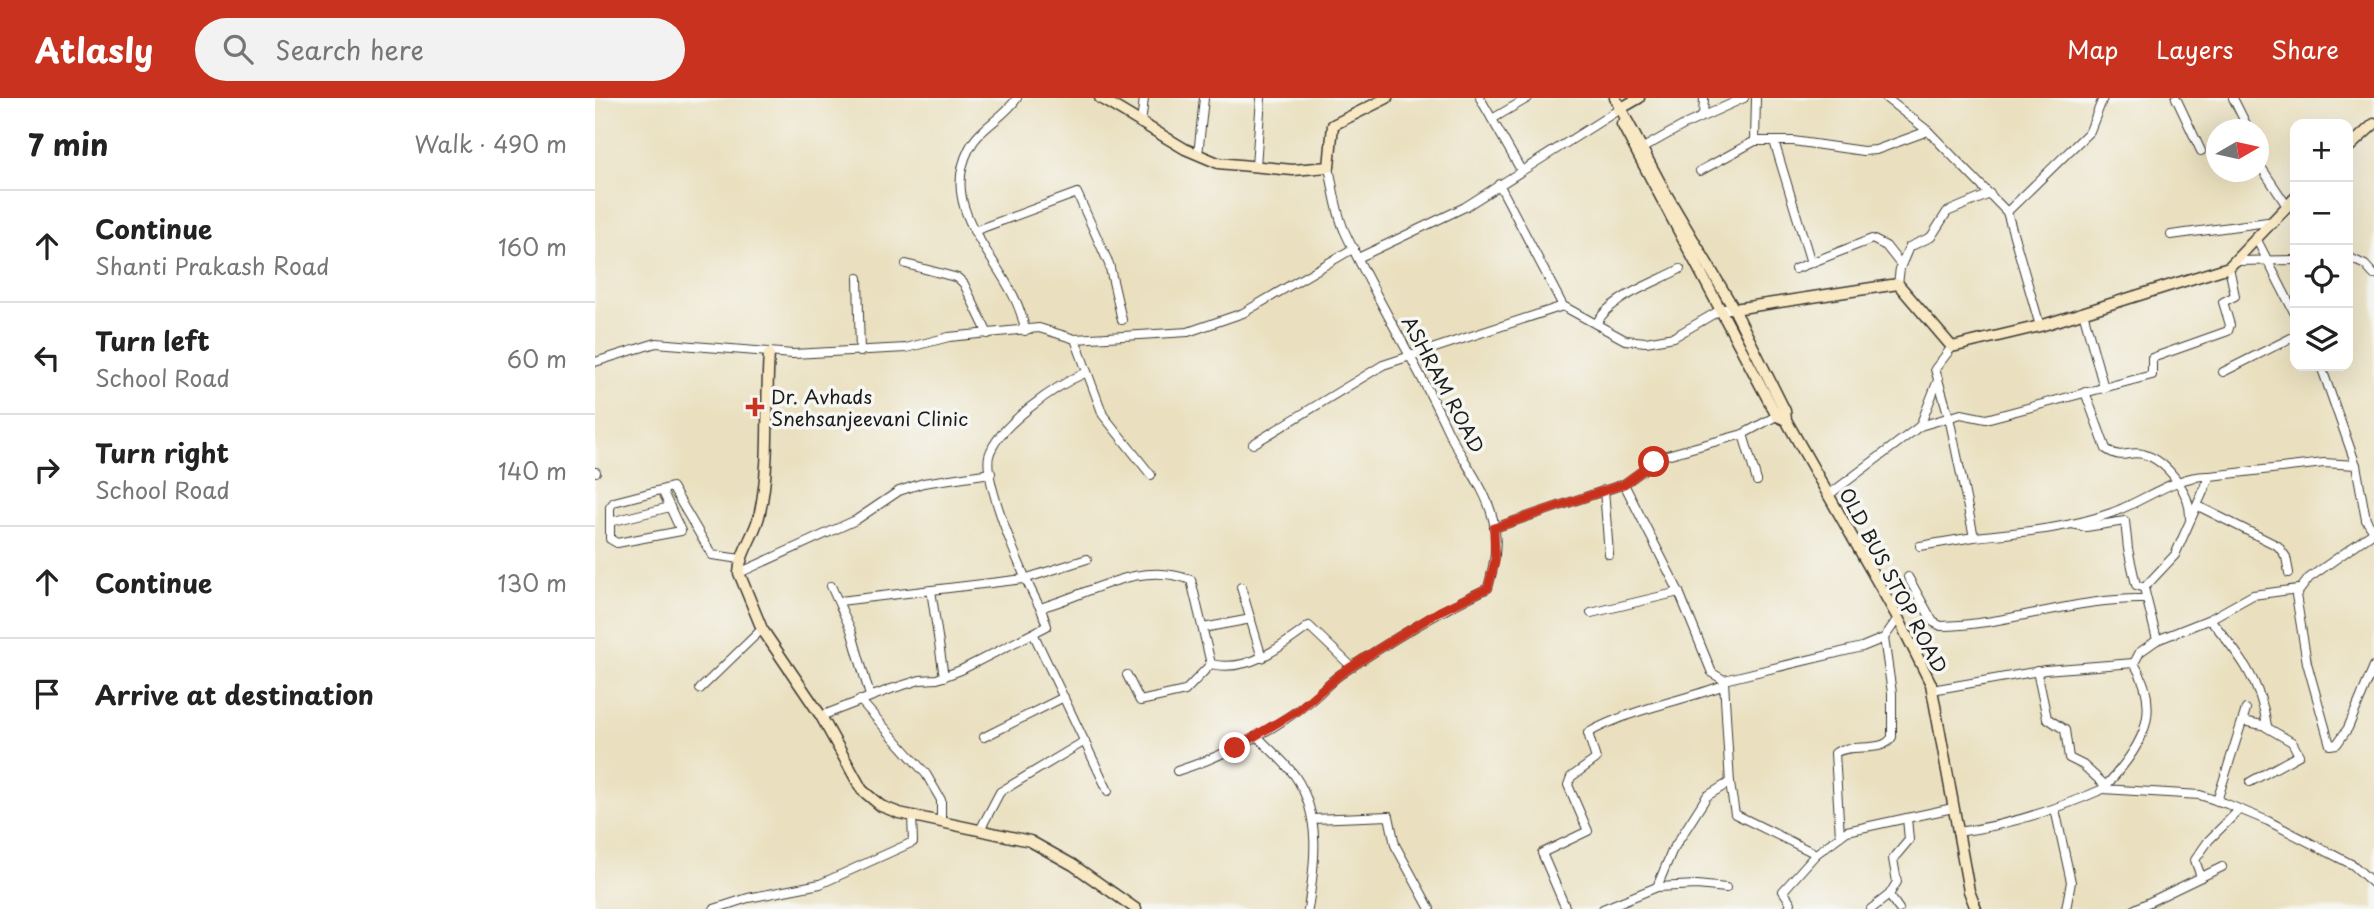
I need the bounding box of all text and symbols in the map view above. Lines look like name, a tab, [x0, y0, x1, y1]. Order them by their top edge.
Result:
search box	[195, 18, 685, 81]
text: Atlasly	[35, 24, 153, 74]
icon: search	[219, 30, 257, 68]
text: Search here	[275, 30, 424, 69]
text: Map	[2067, 31, 2118, 67]
text: Layers	[2156, 31, 2233, 67]
text: Share	[2271, 31, 2339, 67]
north arrow	[2206, 119, 2269, 182]
map controls	[2290, 119, 2353, 371]
button: +	[2290, 119, 2353, 182]
text: 7 min	[28, 121, 109, 166]
text: Walk · 490 m	[415, 126, 567, 161]
button: −	[2290, 182, 2353, 245]
text: Continue	[95, 209, 212, 248]
icon: ahead	[28, 227, 66, 265]
text: 160 m	[498, 229, 567, 264]
button: locate	[2290, 245, 2353, 308]
text: Shanti Prakash Road	[95, 248, 330, 283]
button: layers	[2290, 308, 2353, 371]
street label: ASHRAM ROAD	[1396, 310, 1492, 458]
text: Turn left	[95, 321, 210, 360]
icon: left	[28, 339, 66, 377]
text: 60 m	[507, 341, 567, 376]
text: School Road	[95, 360, 230, 395]
place label: Dr. Avhads Snehsanjeevani Clinic	[771, 382, 968, 432]
marker: Dr. Avhads Snehsanjeevani Clinic	[745, 397, 765, 417]
text: Turn right	[95, 433, 229, 472]
route start	[1638, 446, 1669, 477]
icon: right	[28, 451, 66, 489]
text: 140 m	[498, 453, 567, 488]
text: School Road	[95, 472, 230, 507]
street label: OLD BUS STOP ROAD	[1833, 482, 1955, 678]
icon: ahead	[28, 563, 66, 601]
text: Continue	[95, 563, 212, 602]
text: 130 m	[497, 565, 567, 600]
icon: arrive	[28, 675, 66, 713]
text: Arrive at destination	[95, 675, 374, 714]
route end	[1219, 732, 1250, 763]

